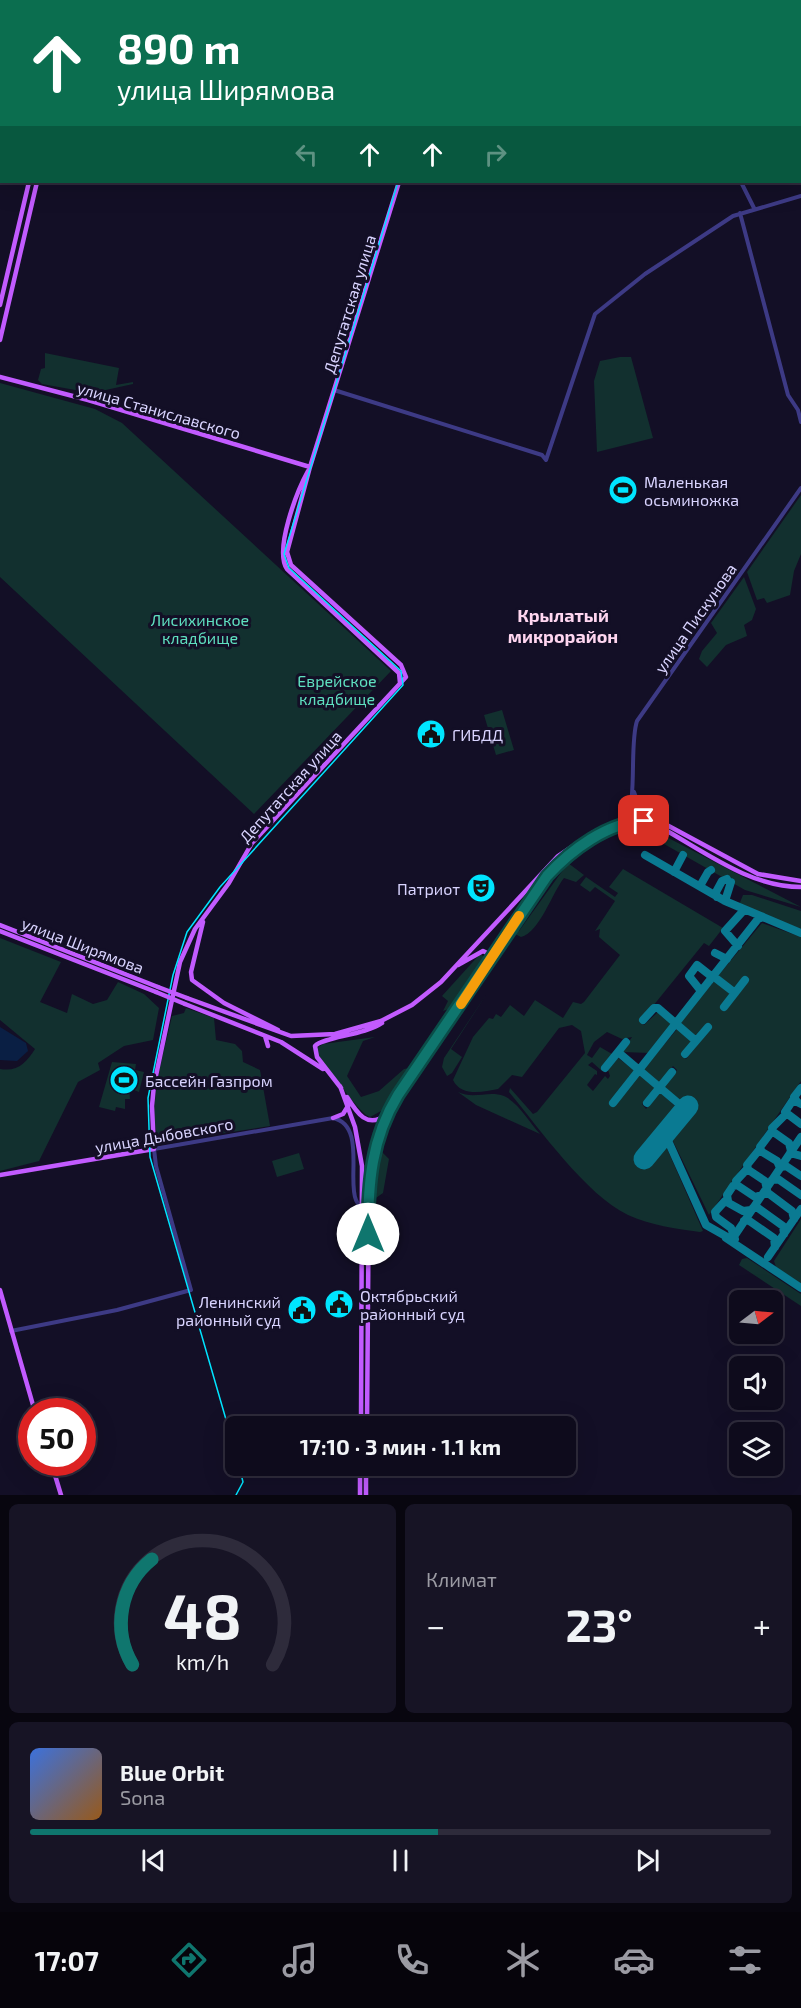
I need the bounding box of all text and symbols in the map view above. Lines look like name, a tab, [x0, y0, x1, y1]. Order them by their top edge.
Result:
text: 890 m	[117, 22, 241, 72]
icon: ahead	[18, 24, 96, 102]
text: улица Ширямова	[117, 73, 335, 105]
icon: left	[290, 138, 323, 171]
icon: ahead	[353, 138, 386, 171]
icon: ahead	[416, 138, 449, 171]
icon: right	[479, 138, 512, 171]
street label: Депутатская улица	[319, 232, 380, 376]
street label: улица Станиславского	[75, 378, 243, 443]
place label: Маленькая осьминожка	[644, 472, 739, 509]
sports icon: Маленькая осьминожка	[607, 474, 639, 506]
street label: улица Пискунова	[650, 560, 741, 677]
district label: Крылатый микрорайон	[508, 604, 618, 647]
park label: Лисихинское кладбище	[151, 610, 249, 647]
park label: Еврейское кладбище	[297, 671, 377, 708]
public building icon: ГИБДД	[415, 718, 447, 750]
place label: ГИБДД	[452, 725, 503, 744]
street label: Депутатская улица	[235, 726, 346, 847]
pin	[618, 795, 669, 846]
icon: arrive	[627, 804, 660, 837]
theatre icon: Патриот	[465, 872, 497, 904]
place label: Патриот	[397, 879, 460, 898]
street label: улица Ширямова	[19, 913, 147, 978]
sports icon: Бассейн Газпром	[108, 1064, 140, 1096]
place label: Бассейн Газпром	[145, 1071, 273, 1090]
street label: улица Дыбовского	[93, 1113, 235, 1157]
position arrow	[336, 1202, 400, 1266]
place label: Октябрьский районный суд	[360, 1286, 465, 1324]
public building icon: Октябрьский районный суд	[323, 1288, 355, 1320]
north arrow	[729, 1290, 783, 1344]
map controls	[729, 1290, 783, 1476]
place label: Ленинский районный суд	[176, 1292, 281, 1330]
public building icon: Ленинский районный суд	[286, 1294, 318, 1326]
button: sound	[729, 1356, 783, 1410]
speed limit sign: 50	[18, 1398, 96, 1476]
button: layers	[729, 1422, 783, 1476]
text: 17:10 · 3 мин · 1.1 km	[300, 1433, 501, 1459]
text: Климат	[426, 1567, 497, 1591]
text: 48	[163, 1577, 242, 1652]
text: 23°	[565, 1597, 633, 1651]
text: −	[426, 1605, 445, 1645]
text: +	[753, 1605, 771, 1645]
text: km/h	[176, 1650, 229, 1675]
text: Blue Orbit	[120, 1759, 224, 1785]
text: Sona	[120, 1785, 165, 1809]
icon: previous	[137, 1844, 170, 1877]
icon: pause	[384, 1844, 417, 1877]
icon: next	[631, 1844, 664, 1877]
icon: directions	[168, 1939, 210, 1981]
icon: music	[279, 1939, 321, 1981]
icon: phone	[391, 1939, 433, 1981]
icon: climate	[502, 1939, 544, 1981]
icon: car	[613, 1939, 655, 1981]
icon: filters	[724, 1939, 766, 1981]
text: 17:07	[35, 1944, 99, 1976]

